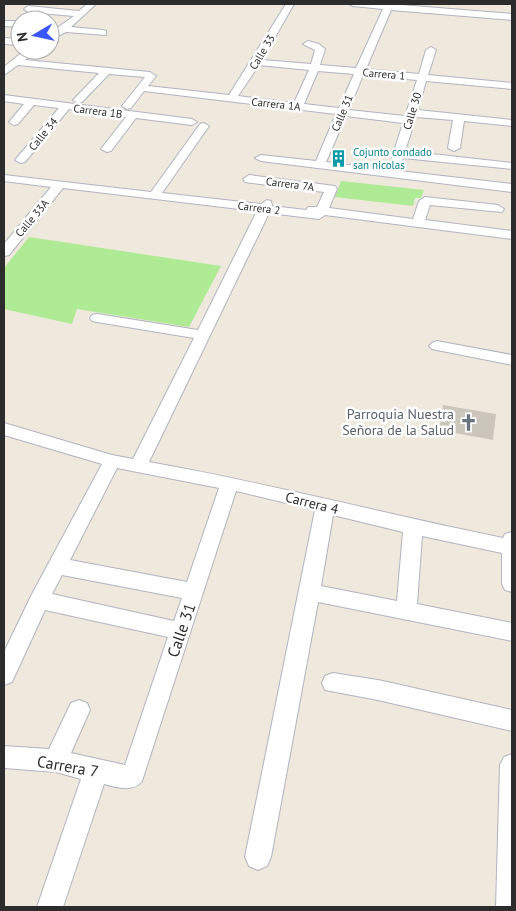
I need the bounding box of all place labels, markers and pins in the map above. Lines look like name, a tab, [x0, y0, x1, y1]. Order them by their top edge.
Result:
place label: Cojunto condado san nicolas	[353, 145, 432, 172]
building icon: Cojunto condado san nicolas	[329, 148, 349, 168]
place label: Parroquia Nuestra Señora de la Salud	[342, 405, 454, 439]
church icon: Parroquia Nuestra Señora de la Salud	[458, 412, 478, 432]

